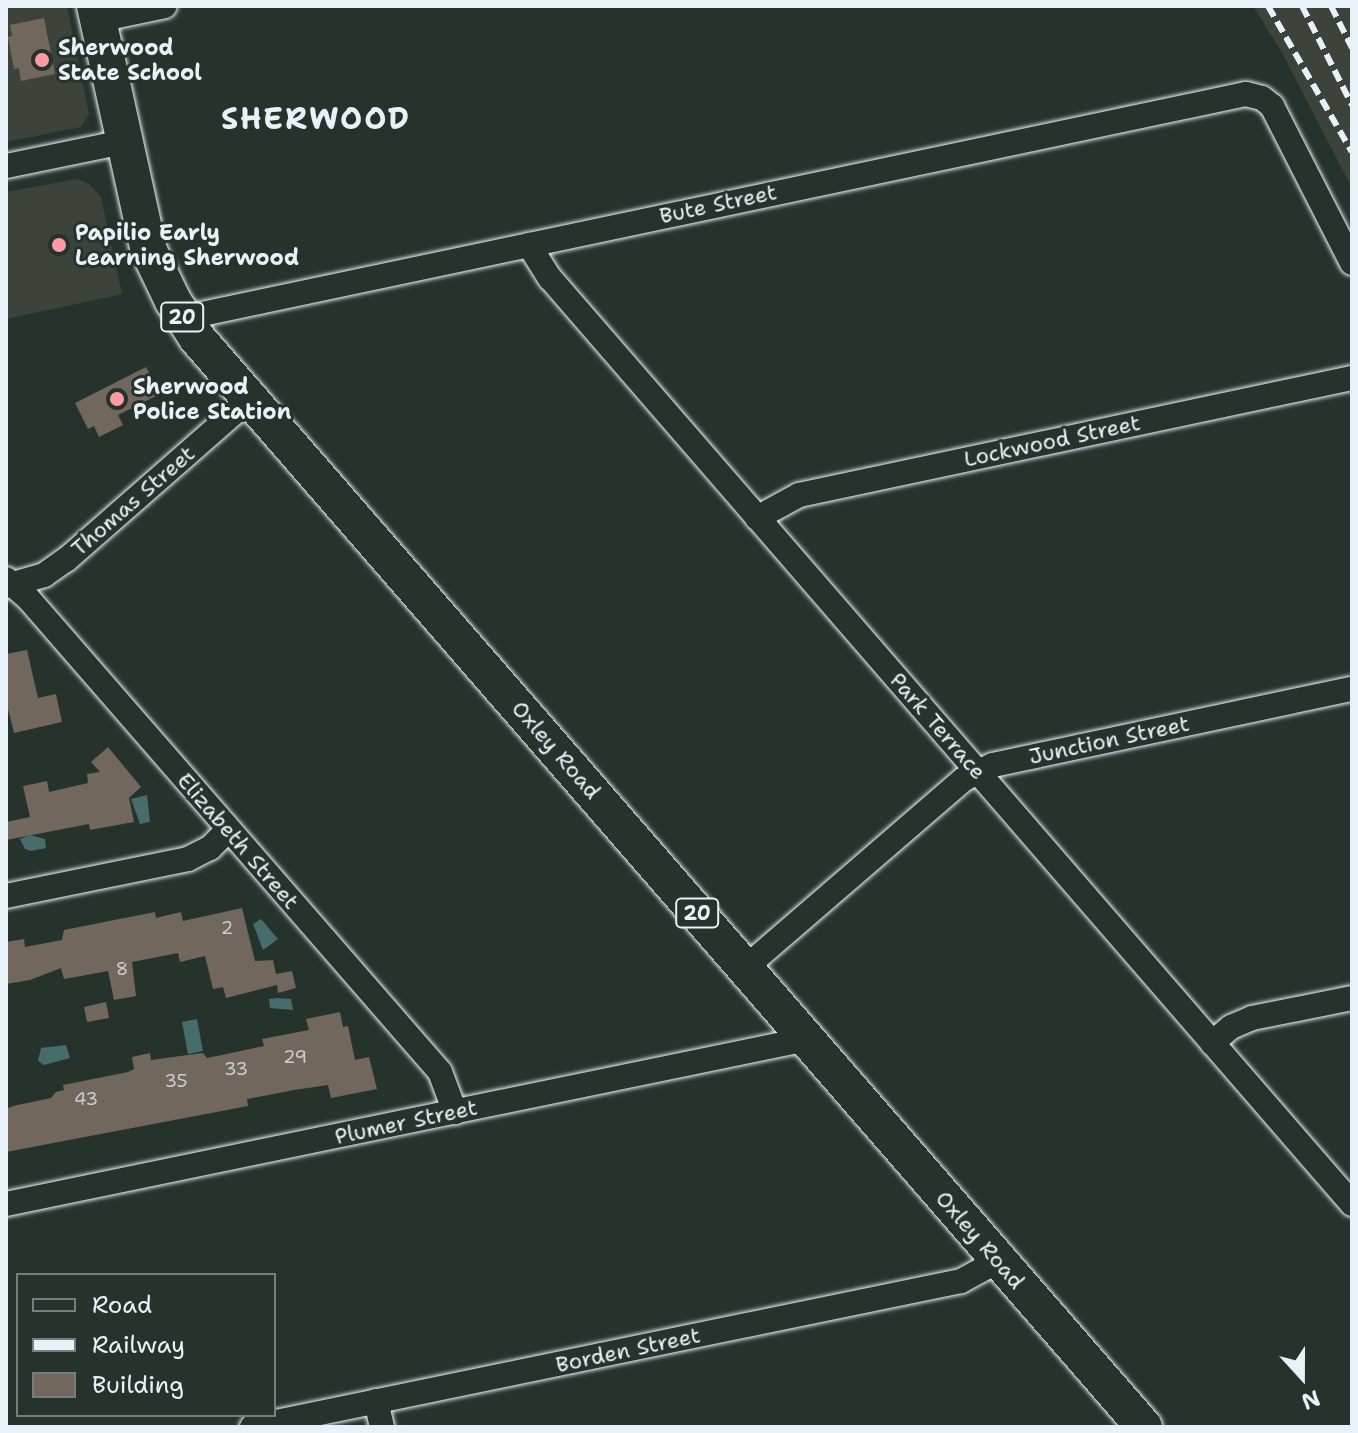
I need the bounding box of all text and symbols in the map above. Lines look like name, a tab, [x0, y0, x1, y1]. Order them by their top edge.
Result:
place label: Sherwood State School	[58, 34, 202, 86]
marker: Sherwood State School	[33, 51, 51, 69]
district label: SHERWOOD	[221, 101, 411, 137]
street label: Bute Street	[657, 179, 779, 229]
place label: Papilio Early Learning Sherwood	[75, 219, 299, 270]
marker: Papilio Early Learning Sherwood	[50, 236, 68, 254]
road number: 20	[160, 301, 204, 333]
place label: Sherwood Police Station	[133, 373, 291, 424]
marker: Sherwood Police Station	[108, 390, 126, 408]
street label: Lockwood Street	[961, 409, 1143, 473]
street label: Thomas Street	[66, 440, 200, 562]
street label: Park Terrace	[884, 667, 992, 785]
street label: Oxley Road	[506, 695, 606, 805]
street label: Junction Street	[1026, 710, 1192, 770]
street label: Elizabeth Street	[172, 767, 304, 915]
road number: 20	[675, 897, 719, 929]
house number: 2	[221, 917, 233, 939]
house number: 8	[116, 958, 128, 980]
house number: 29	[283, 1046, 307, 1068]
house number: 33	[224, 1058, 248, 1080]
house number: 35	[164, 1070, 188, 1092]
house number: 43	[74, 1088, 98, 1110]
street label: Plumer Street	[332, 1094, 480, 1150]
street label: Oxley Road	[930, 1185, 1030, 1295]
legend	[16, 1273, 276, 1417]
text: Road	[92, 1289, 152, 1321]
street label: Borden Street	[553, 1322, 703, 1378]
text: Railway	[92, 1329, 185, 1361]
north arrow	[1262, 1337, 1342, 1417]
text: Building	[92, 1369, 184, 1401]
text: N	[1297, 1383, 1324, 1417]

